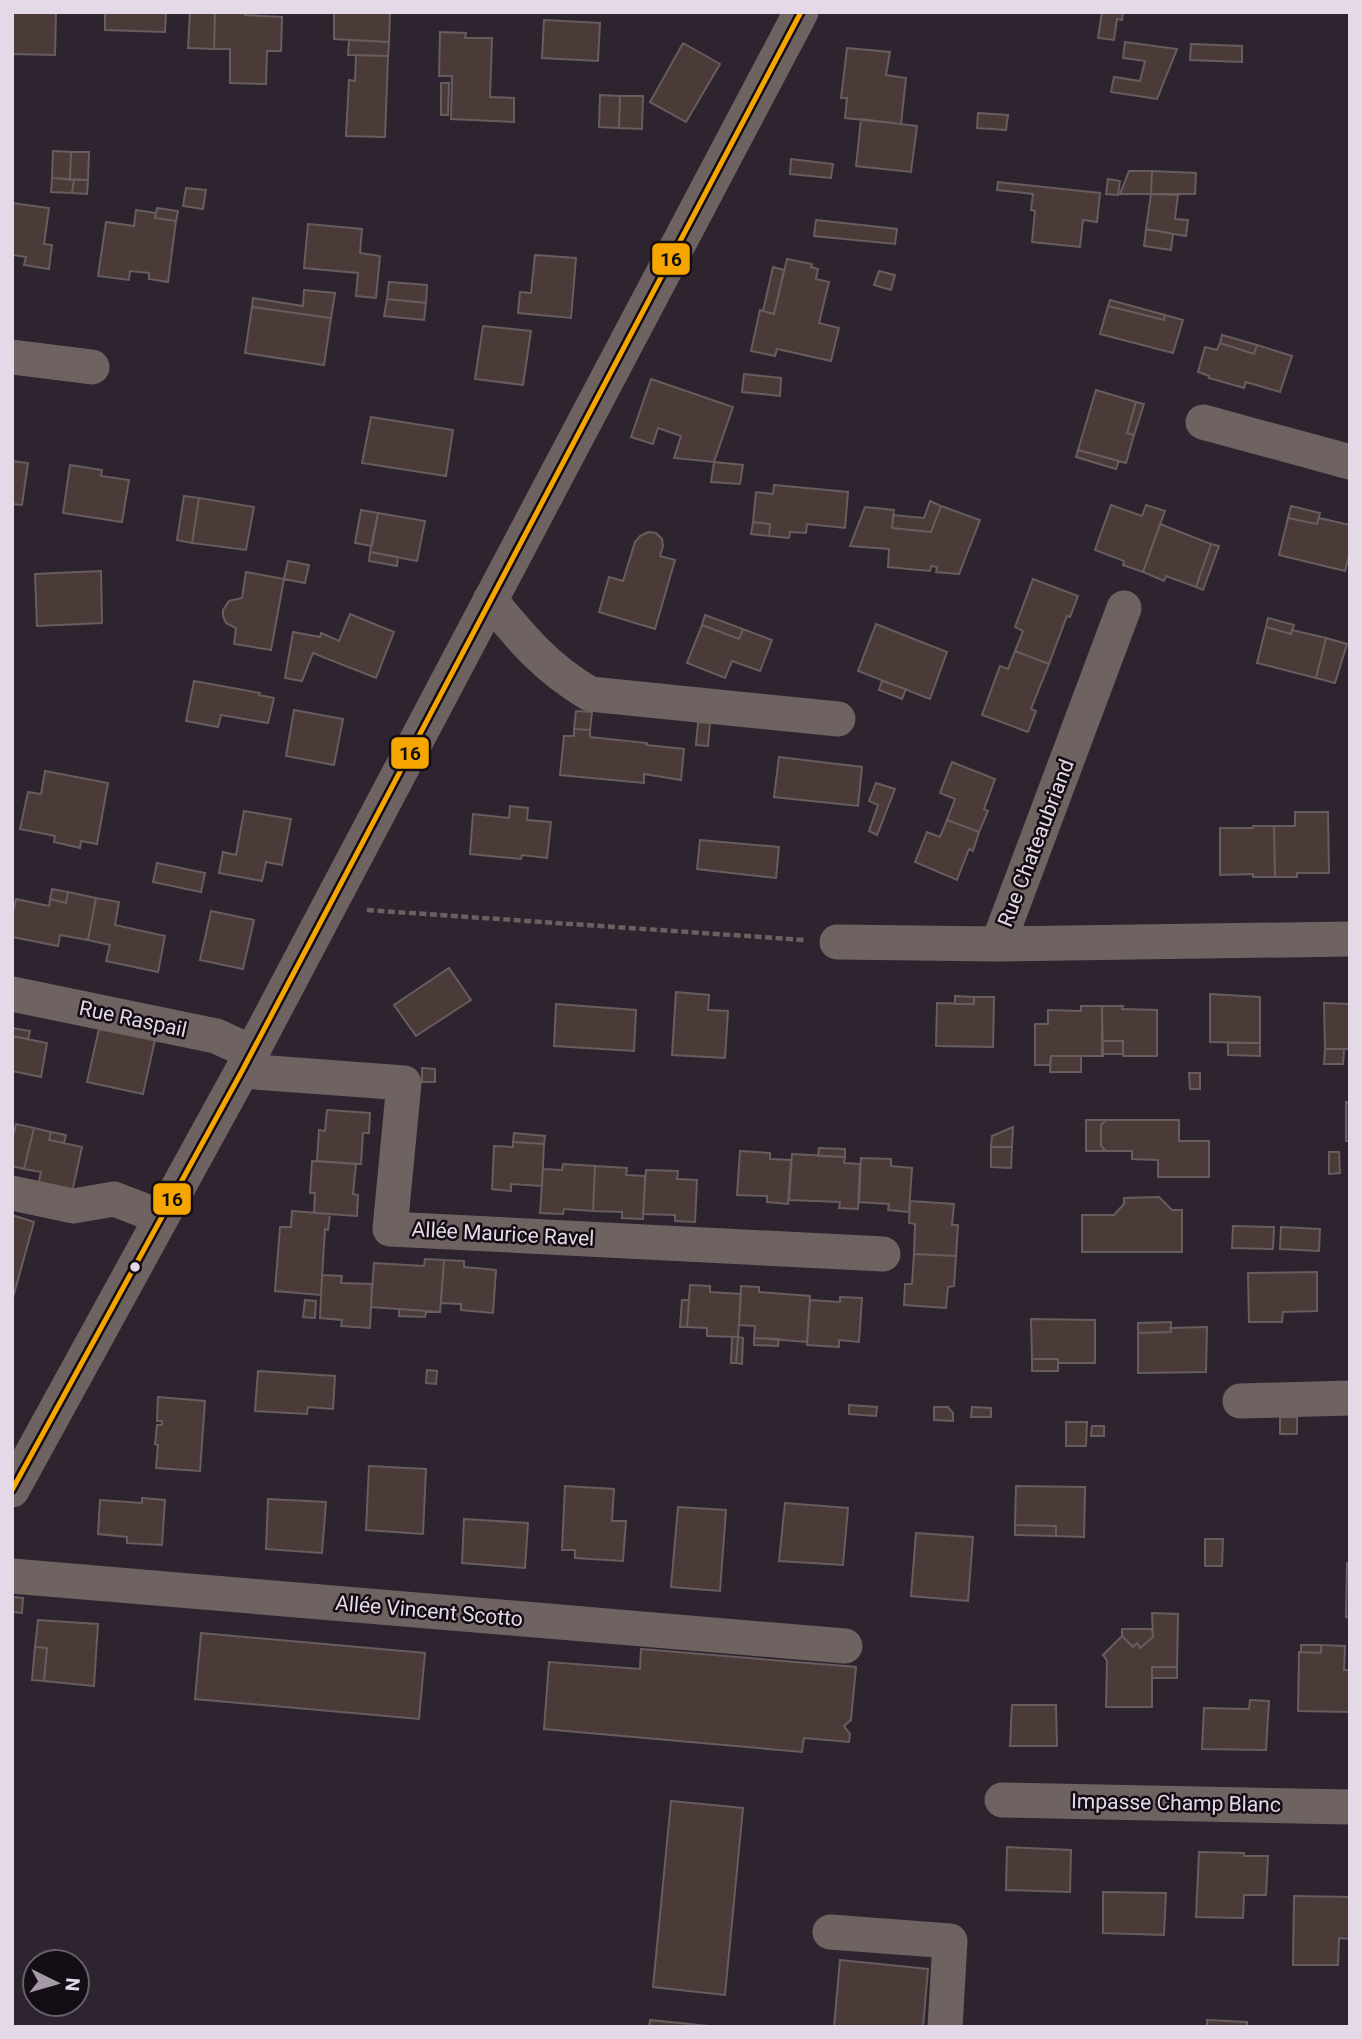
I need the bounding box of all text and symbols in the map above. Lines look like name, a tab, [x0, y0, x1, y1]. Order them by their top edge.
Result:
line badge: 16	[651, 242, 691, 276]
text: 16	[660, 248, 682, 271]
line badge: 16	[390, 736, 430, 770]
text: 16	[399, 742, 421, 765]
street label: Rue Chateaubriand	[993, 756, 1079, 930]
street label: Rue Raspail	[77, 996, 189, 1042]
line badge: 16	[152, 1182, 192, 1216]
text: 16	[161, 1188, 183, 1211]
street label: Allée Maurice Ravel	[411, 1217, 595, 1251]
unlabelled marker	[128, 1260, 142, 1274]
street label: Allée Vincent Scotto	[334, 1591, 524, 1631]
street label: Impasse Champ Blanc	[1071, 1789, 1281, 1817]
north arrow	[21, 1948, 91, 2018]
text: N	[60, 1977, 84, 1992]

